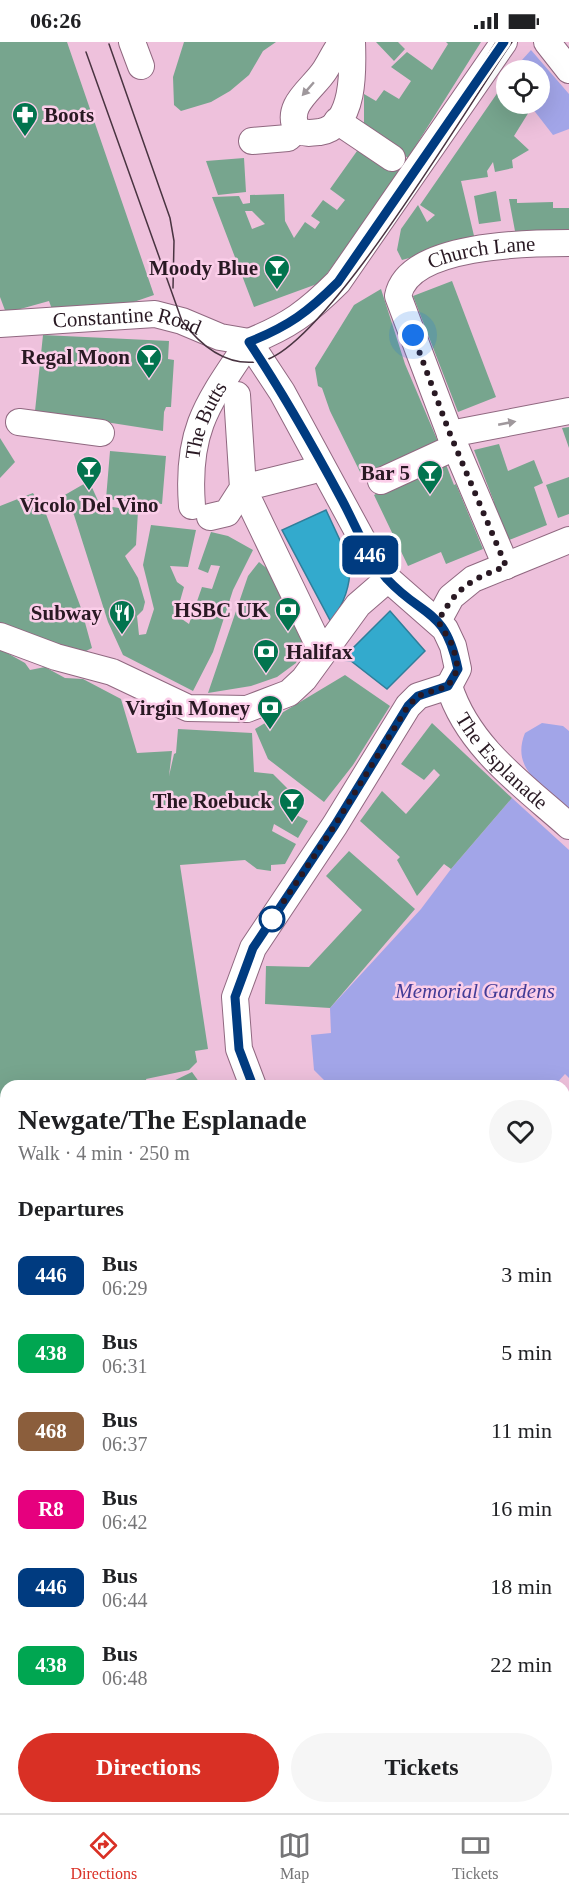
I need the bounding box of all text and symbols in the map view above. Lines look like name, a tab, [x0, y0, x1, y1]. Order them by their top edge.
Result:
text: 06:26	[30, 8, 81, 33]
map controls	[496, 60, 550, 114]
button: locate	[496, 60, 550, 114]
one-way arrow	[302, 82, 315, 97]
pharmacy icon: Boots	[10, 100, 40, 138]
place label: Boots	[44, 103, 94, 127]
street label: Church Lane	[424, 232, 536, 274]
bar icon: Moody Blue	[262, 253, 292, 291]
place label: Moody Blue	[149, 256, 258, 280]
street label: Constantine Road	[52, 302, 205, 340]
your location	[398, 320, 428, 350]
bar icon: Regal Moon	[134, 342, 164, 380]
place label: Regal Moon	[21, 345, 130, 369]
street label: The Butts	[180, 377, 232, 461]
one-way arrow	[498, 418, 517, 427]
bar icon: Vicolo Del Vino	[74, 454, 104, 492]
bar icon: Bar 5	[415, 458, 445, 496]
place label: Bar 5	[361, 461, 410, 485]
place label: Vicolo Del Vino	[19, 493, 159, 517]
line badge: 446	[336, 536, 404, 574]
text: 446	[354, 543, 386, 567]
bank icon: HSBC UK	[273, 595, 303, 633]
restaurant icon: Subway	[107, 598, 137, 636]
place label: HSBC UK	[174, 598, 269, 622]
place label: Subway	[31, 601, 103, 625]
bank icon: Halifax	[251, 637, 281, 675]
place label: Halifax	[286, 640, 353, 664]
bank icon: Virgin Money	[255, 693, 285, 731]
place label: Virgin Money	[125, 696, 250, 720]
street label: The Esplanade	[451, 708, 553, 814]
bar icon: The Roebuck	[277, 786, 307, 824]
place label: The Roebuck	[152, 789, 272, 813]
unlabelled marker	[259, 906, 285, 932]
park label: Memorial Gardens	[394, 979, 555, 1003]
button: heart	[489, 1100, 552, 1163]
text: Newgate/The Esplanade	[18, 1104, 307, 1135]
text: Walk · 4 min · 250 m	[18, 1142, 190, 1164]
text: Departures	[18, 1196, 124, 1221]
text: Bus	[102, 1251, 137, 1276]
text: 3 min	[501, 1262, 552, 1287]
text: 446	[35, 1263, 67, 1287]
text: 06:29	[102, 1277, 148, 1299]
text: Bus	[102, 1329, 137, 1354]
text: 5 min	[501, 1340, 552, 1365]
text: 438	[35, 1341, 67, 1365]
text: 06:31	[102, 1355, 148, 1377]
text: Bus	[102, 1407, 137, 1432]
text: 11 min	[491, 1418, 552, 1443]
text: 468	[35, 1419, 67, 1443]
text: 06:37	[102, 1433, 148, 1455]
text: Bus	[102, 1485, 137, 1510]
text: 16 min	[490, 1496, 552, 1521]
text: R8	[38, 1497, 64, 1521]
text: 06:42	[102, 1511, 148, 1533]
text: Bus	[102, 1563, 137, 1588]
text: 18 min	[490, 1574, 552, 1599]
text: 446	[35, 1575, 67, 1599]
text: 06:44	[102, 1589, 148, 1611]
text: Bus	[102, 1641, 137, 1666]
text: 22 min	[490, 1652, 552, 1677]
text: 438	[35, 1653, 67, 1677]
text: 06:48	[102, 1667, 148, 1689]
button: Directions	[18, 1733, 279, 1802]
button: Tickets	[291, 1733, 552, 1802]
tab: Directions	[70, 1829, 137, 1883]
tab: Map	[278, 1829, 311, 1883]
tab: Tickets	[452, 1829, 499, 1883]

